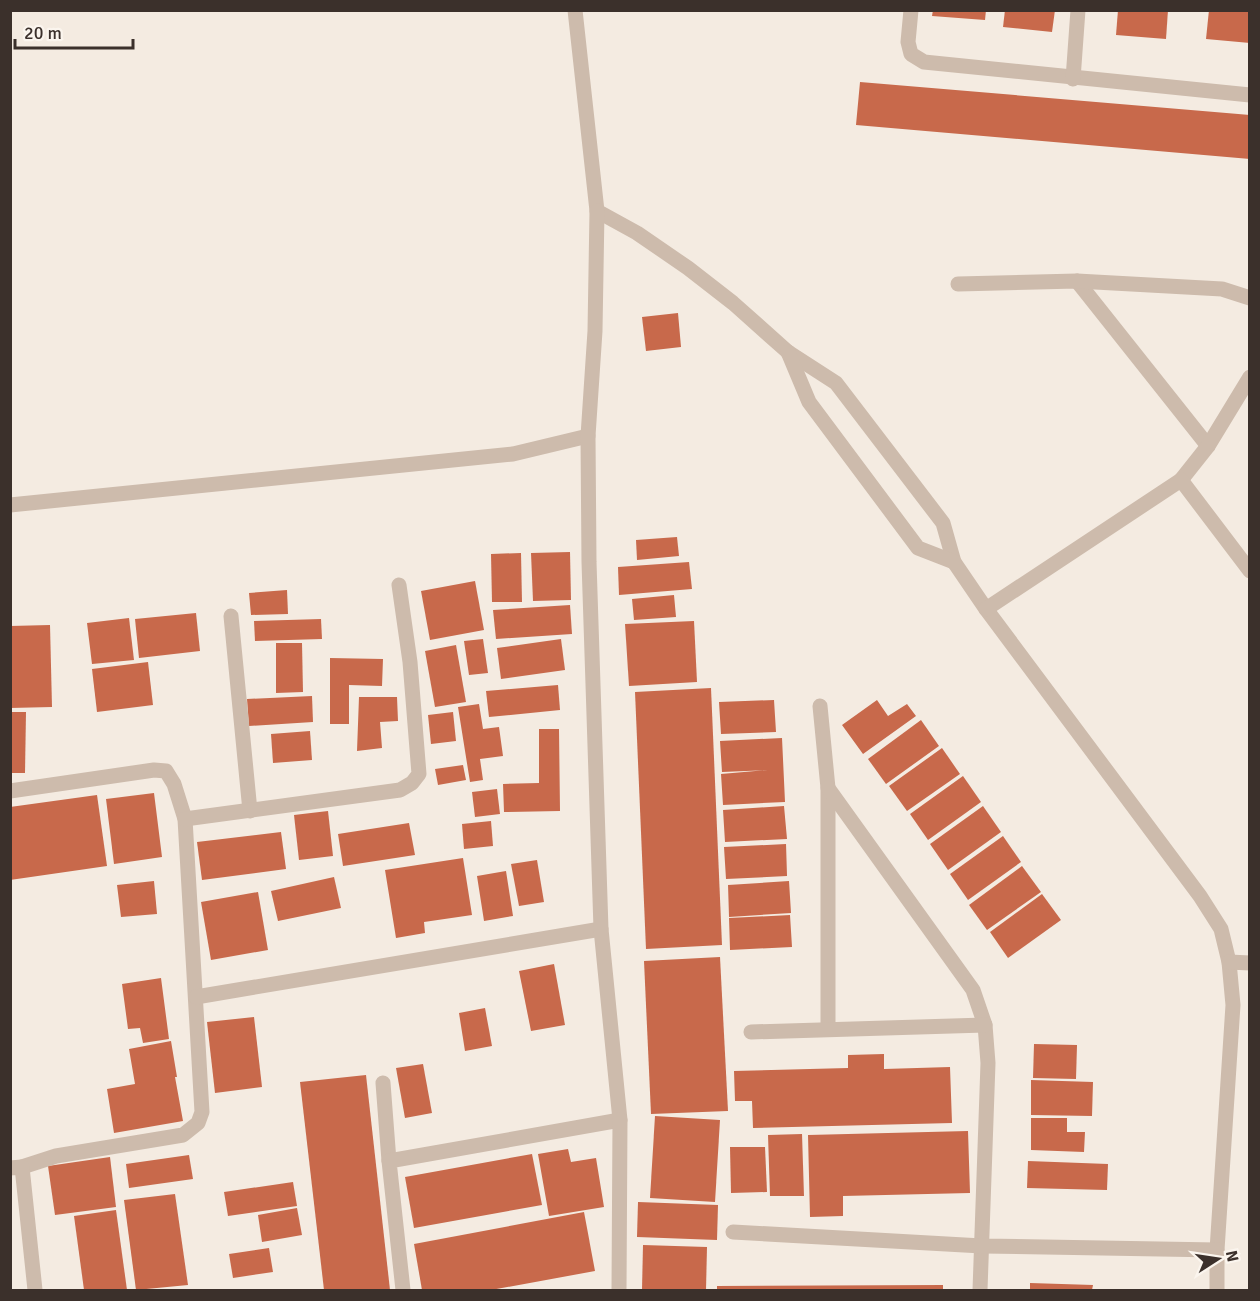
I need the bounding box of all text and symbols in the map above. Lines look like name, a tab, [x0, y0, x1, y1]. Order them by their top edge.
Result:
scale bar	[15, 12, 134, 50]
text: 20 m	[24, 22, 62, 44]
north arrow	[1188, 1229, 1248, 1289]
text: N	[1221, 1249, 1243, 1264]

